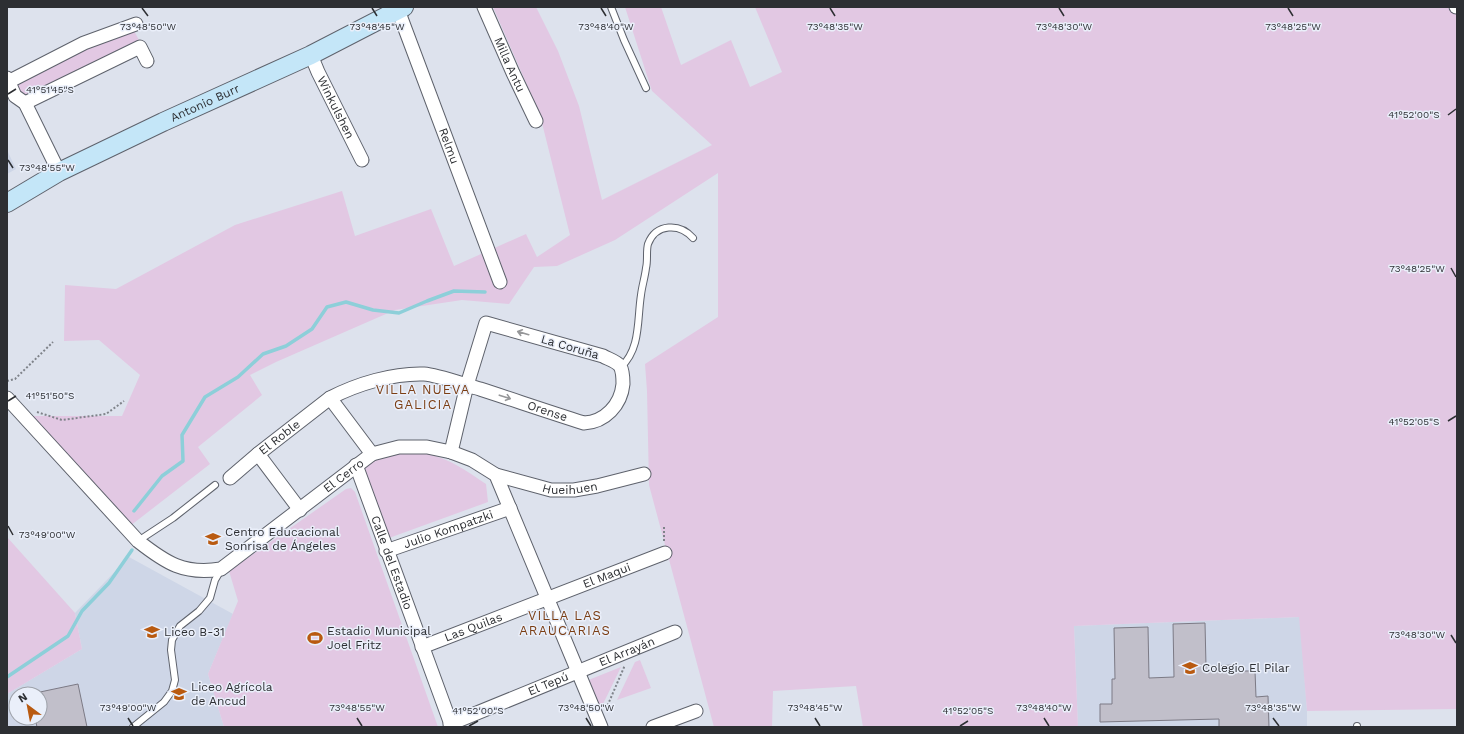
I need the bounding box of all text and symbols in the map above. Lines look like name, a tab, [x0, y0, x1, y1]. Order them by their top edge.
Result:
text: 73°48'50"W	[120, 21, 176, 32]
text: 73°48'45"W	[349, 21, 405, 32]
text: 73°48'40"W	[578, 21, 634, 32]
text: 73°48'35"W	[807, 21, 863, 32]
text: 73°48'30"W	[1036, 21, 1092, 32]
text: 73°48'25"W	[1265, 21, 1321, 32]
street label: Milla Antu	[491, 35, 528, 94]
street label: Winkulshen	[314, 74, 357, 141]
street label: Antonio Burr	[168, 81, 242, 125]
text: 41°51'45"S	[26, 84, 74, 95]
text: 41°52'00"S	[1388, 109, 1440, 120]
street label: Relmu	[436, 126, 462, 166]
text: 73°48'55"W	[19, 162, 75, 173]
text: 73°48'25"W	[1389, 263, 1445, 274]
one-way arrow	[516, 329, 529, 336]
street label: La Coruña	[539, 332, 601, 362]
district label: VILLA NUEVA GALICIA	[376, 382, 470, 412]
text: 41°51'50"S	[26, 390, 75, 401]
one-way arrow	[498, 394, 511, 401]
street label: Orense	[526, 398, 569, 424]
text: 41°52'05"S	[1389, 416, 1439, 427]
street label: El Roble	[256, 417, 303, 458]
street label: El Cerro	[321, 456, 366, 495]
street label: Hueihuen	[541, 479, 599, 497]
street label: Julio Kompatzki	[402, 507, 495, 551]
street label: Calle del Estadio	[368, 514, 415, 612]
place label: Centro Educacional Sonrisa de Ángeles	[225, 525, 340, 553]
text: 73°49'00"W	[19, 529, 76, 540]
school or university icon: Centro Educacional Sonrisa de Ángeles	[204, 530, 222, 548]
street label: El Maqui	[581, 560, 633, 591]
district label: VILLA LAS ARAUCARIAS	[519, 608, 611, 638]
street label: Las Quilas	[442, 610, 504, 645]
school or university icon: Liceo B-31	[143, 623, 161, 641]
place label: Estadio Municipal Joel Fritz	[327, 624, 431, 652]
place label: Liceo B-31	[164, 625, 225, 639]
sports icon: Estadio Municipal Joel Fritz	[306, 629, 324, 647]
text: 73°48'30"W	[1389, 629, 1445, 640]
street label: El Arrayán	[597, 634, 657, 669]
school or university icon: Colegio El Pilar	[1181, 659, 1199, 677]
place label: Colegio El Pilar	[1202, 661, 1290, 675]
street label: El Tepú	[526, 669, 570, 698]
place label: Liceo Agrícola de Ancud	[191, 680, 273, 708]
school or university icon: Liceo Agrícola de Ancud	[170, 685, 188, 703]
north arrow	[8, 686, 48, 726]
text: N	[16, 690, 30, 706]
text: 73°49'00"W	[100, 702, 157, 713]
text: 73°48'55"W	[329, 702, 385, 713]
text: 73°48'50"W	[558, 702, 614, 713]
text: 73°48'45"W	[787, 702, 843, 713]
text: 73°48'40"W	[1016, 702, 1072, 713]
text: 73°48'35"W	[1245, 702, 1301, 713]
text: 41°52'00"S	[452, 705, 504, 716]
text: 41°52'05"S	[943, 705, 993, 716]

